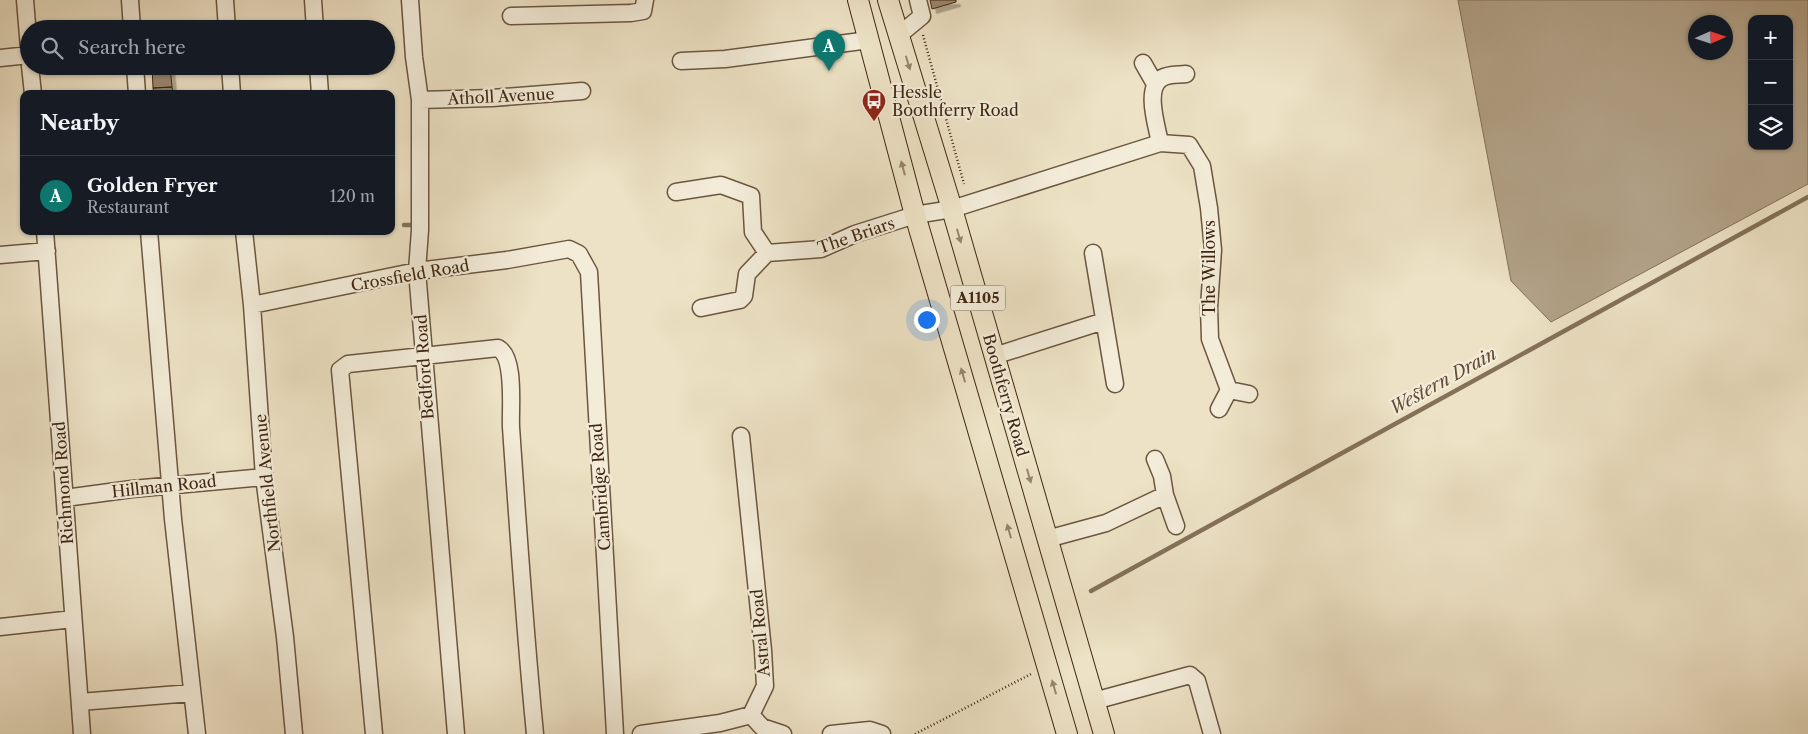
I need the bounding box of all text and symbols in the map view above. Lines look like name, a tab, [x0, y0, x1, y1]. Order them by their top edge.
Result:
north arrow	[1688, 15, 1733, 60]
map controls	[1748, 15, 1793, 150]
button: +	[1748, 15, 1793, 60]
search box	[20, 20, 395, 75]
pin: A	[813, 30, 845, 71]
icon: search	[38, 34, 66, 62]
text: Search here	[78, 36, 186, 59]
one-way arrow	[904, 56, 912, 71]
button: −	[1748, 60, 1793, 105]
place label: Hessle Boothferry Road	[892, 82, 1019, 120]
street label: Atholl Avenue	[446, 83, 555, 109]
bus stop icon: Hessle Boothferry Road	[861, 88, 887, 122]
button: layers	[1748, 105, 1793, 150]
text: Nearby	[40, 110, 119, 135]
one-way arrow	[899, 160, 907, 175]
text: Golden Fryer	[87, 174, 218, 197]
text: A	[50, 186, 62, 206]
text: 120 m	[330, 186, 375, 206]
text: Restaurant	[87, 197, 169, 217]
street label: The Briars	[815, 212, 897, 257]
street label: The Willows	[1199, 220, 1219, 316]
one-way arrow	[956, 228, 964, 243]
street label: Crossfield Road	[349, 255, 471, 295]
road number: A1105	[950, 286, 1006, 310]
your location	[914, 307, 940, 333]
street label: Bedford Road	[410, 314, 438, 420]
street label: Boothferry Road	[979, 331, 1033, 459]
water label: Western Drain	[1386, 342, 1501, 419]
one-way arrow	[958, 368, 966, 383]
street label: Northfield Avenue	[250, 413, 284, 553]
street label: Richmond Road	[49, 421, 77, 545]
street label: Cambridge Road	[586, 422, 614, 551]
one-way arrow	[1025, 469, 1033, 484]
street label: Hillman Road	[111, 471, 218, 501]
one-way arrow	[1004, 523, 1012, 538]
street label: Astral Road	[746, 588, 774, 679]
one-way arrow	[1049, 680, 1057, 695]

